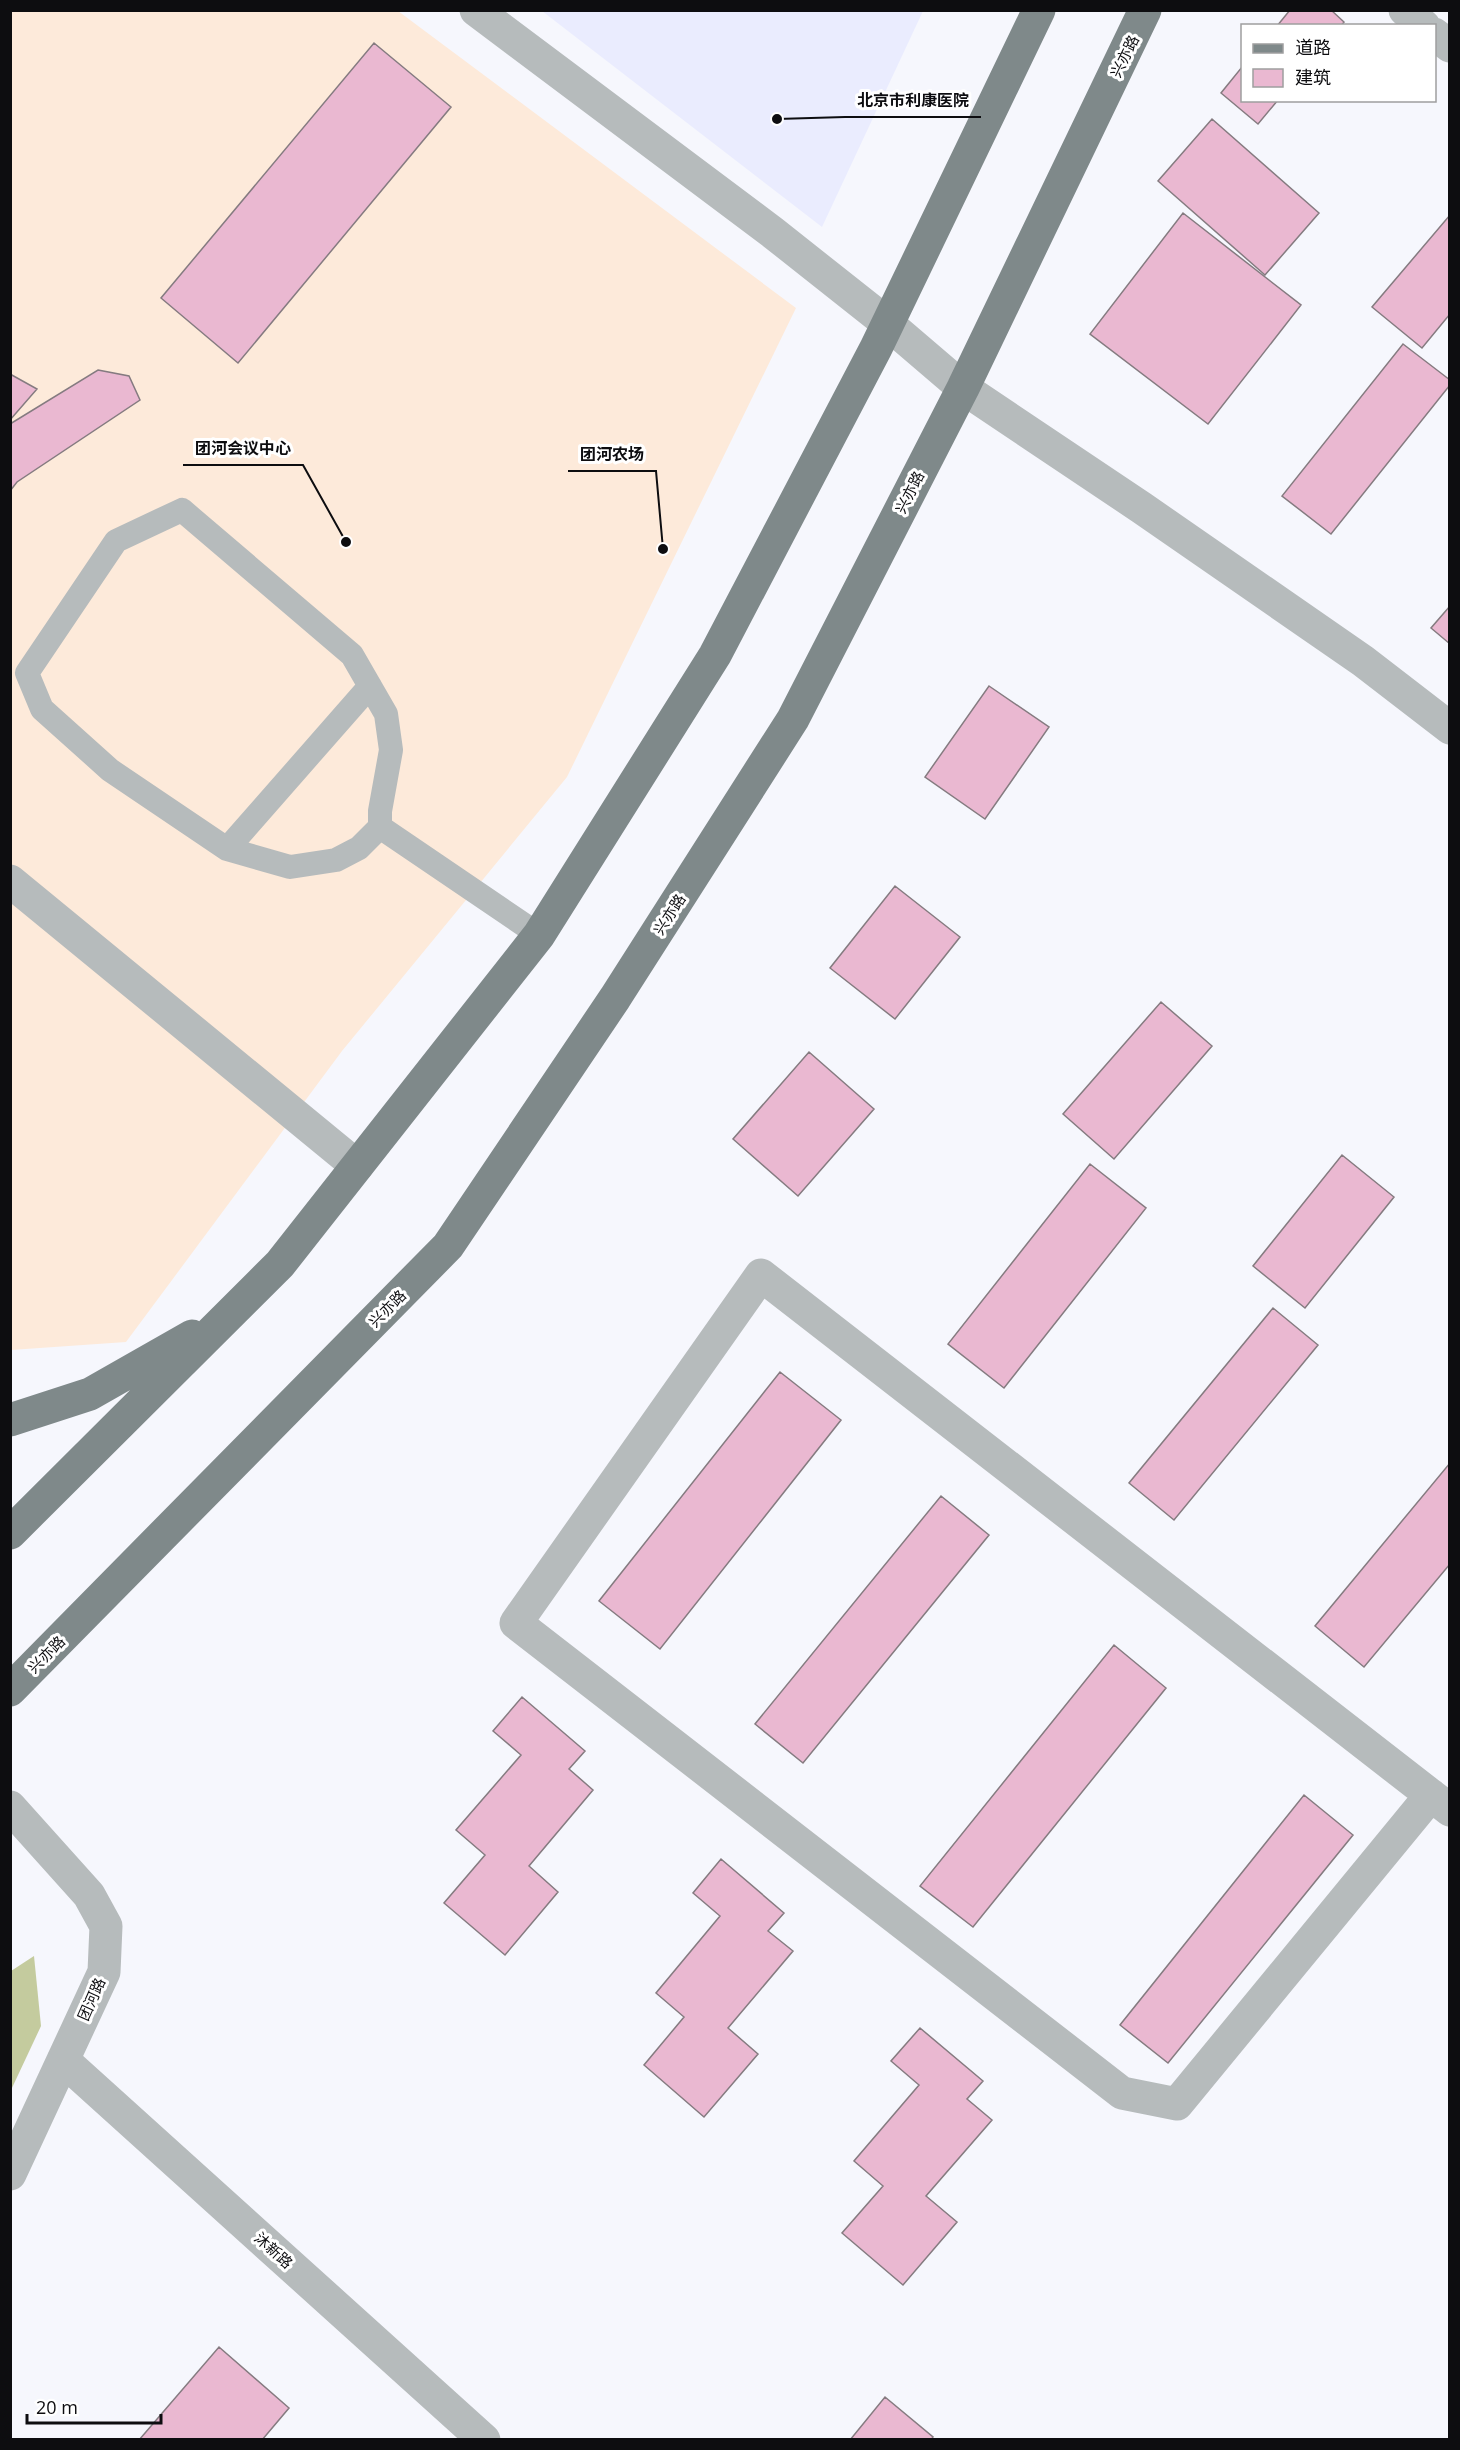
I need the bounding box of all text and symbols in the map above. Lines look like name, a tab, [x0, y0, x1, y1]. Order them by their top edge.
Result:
legend	[1241, 24, 1436, 102]
street label: 兴亦路	[1105, 31, 1143, 81]
text: 道路	[1295, 35, 1331, 59]
text: 建筑	[1295, 65, 1331, 89]
callout: 北京市利康医院	[845, 83, 981, 117]
text: 北京市利康医院	[857, 89, 969, 111]
callout: 团河会议中心	[183, 431, 303, 465]
text: 团河会议中心	[195, 437, 291, 459]
callout: 团河农场	[568, 437, 656, 471]
text: 团河农场	[580, 443, 644, 465]
street label: 兴亦路	[890, 467, 928, 517]
street label: 兴亦路	[648, 890, 690, 938]
street label: 兴亦路	[364, 1285, 410, 1331]
street label: 兴亦路	[23, 1631, 69, 1677]
street label: 团河路	[73, 1974, 109, 2024]
street label: 沐新路	[251, 2228, 297, 2272]
scale bar	[27, 2387, 160, 2425]
text: 20 m	[36, 2395, 78, 2419]

